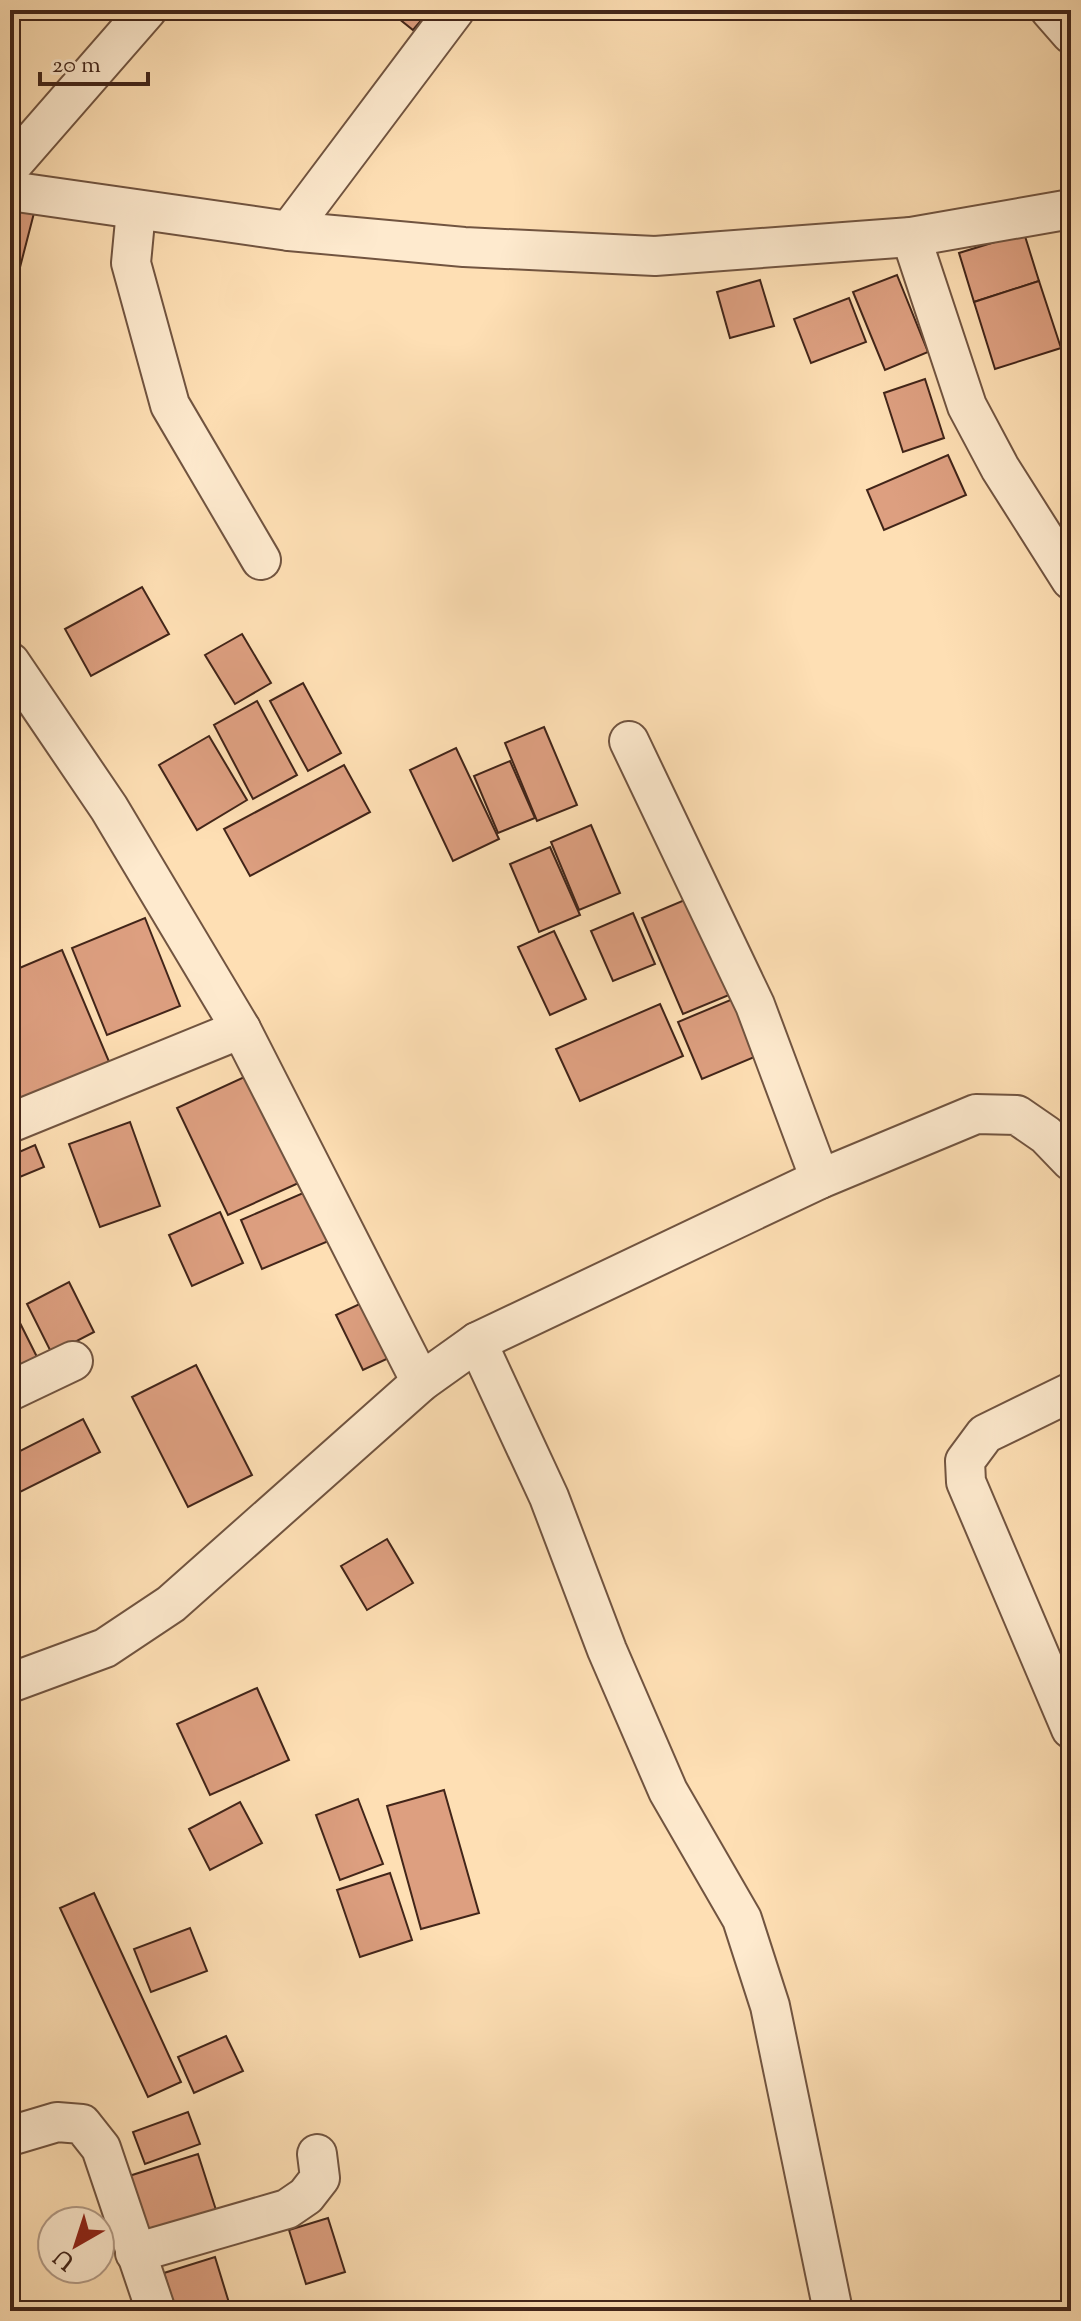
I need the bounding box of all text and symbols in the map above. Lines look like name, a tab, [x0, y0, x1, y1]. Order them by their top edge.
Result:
scale bar	[40, 36, 148, 86]
text: 20 m	[52, 49, 101, 83]
north arrow	[36, 2205, 116, 2285]
text: U	[48, 2240, 82, 2276]

